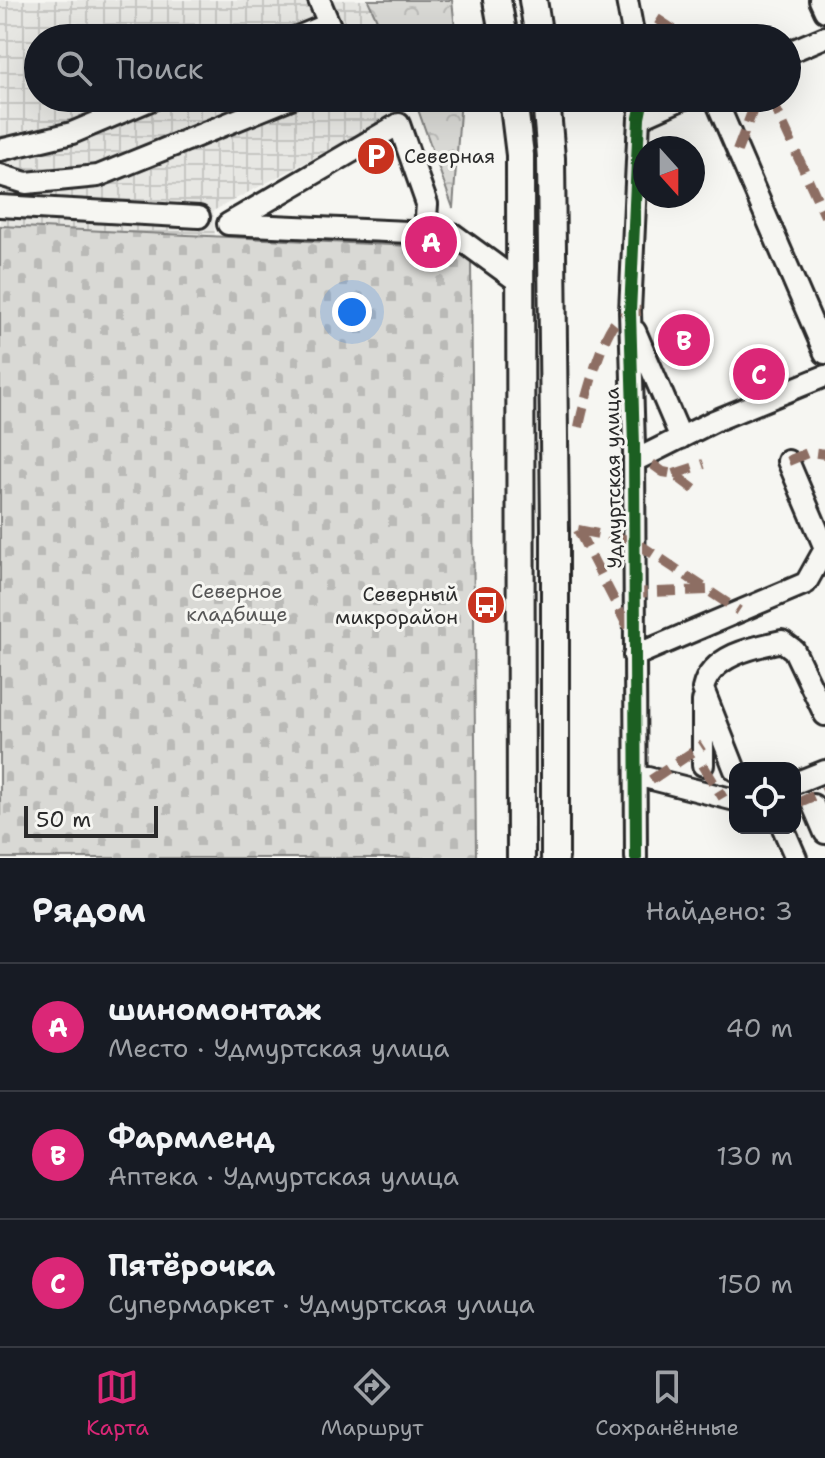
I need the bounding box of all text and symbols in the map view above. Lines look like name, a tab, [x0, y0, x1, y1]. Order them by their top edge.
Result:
search box	[24, 24, 801, 112]
icon: search	[52, 46, 96, 90]
text: Поиск	[116, 48, 204, 89]
parking icon: Северная	[355, 135, 397, 177]
north arrow	[633, 136, 705, 208]
place label: Северная	[404, 143, 495, 169]
pin: A	[405, 212, 457, 272]
your location	[332, 292, 372, 332]
pin: B	[658, 310, 710, 370]
pin: C	[733, 344, 785, 404]
street label: Удмуртская улица	[598, 386, 628, 569]
park label: Северное кладбище	[186, 578, 288, 627]
place label: Северный микрорайон	[335, 581, 458, 630]
bus stop icon: Северный микрорайон	[465, 584, 507, 626]
map controls	[729, 762, 801, 834]
button: locate	[729, 762, 801, 834]
scale bar	[24, 802, 158, 838]
text: 50 m	[36, 805, 91, 834]
text: Рядом	[32, 887, 146, 933]
text: Найдено: 3	[646, 893, 793, 928]
text: шиномонтаж	[108, 989, 321, 1030]
text: A	[48, 1010, 68, 1045]
text: 40 m	[726, 1010, 793, 1045]
text: Место · Удмуртская улица	[108, 1030, 450, 1065]
text: Фармленд	[108, 1117, 275, 1158]
text: B	[50, 1138, 66, 1173]
text: 130 m	[716, 1138, 793, 1173]
text: Аптека · Удмуртская улица	[108, 1158, 459, 1193]
text: Пятёрочка	[108, 1245, 275, 1286]
text: C	[50, 1266, 66, 1301]
text: 150 m	[717, 1266, 793, 1301]
text: Супермаркет · Удмуртская улица	[108, 1286, 535, 1321]
tab: Карта	[86, 1365, 149, 1442]
tab: Маршрут	[321, 1365, 423, 1442]
tab: Сохранённые	[595, 1365, 739, 1442]

